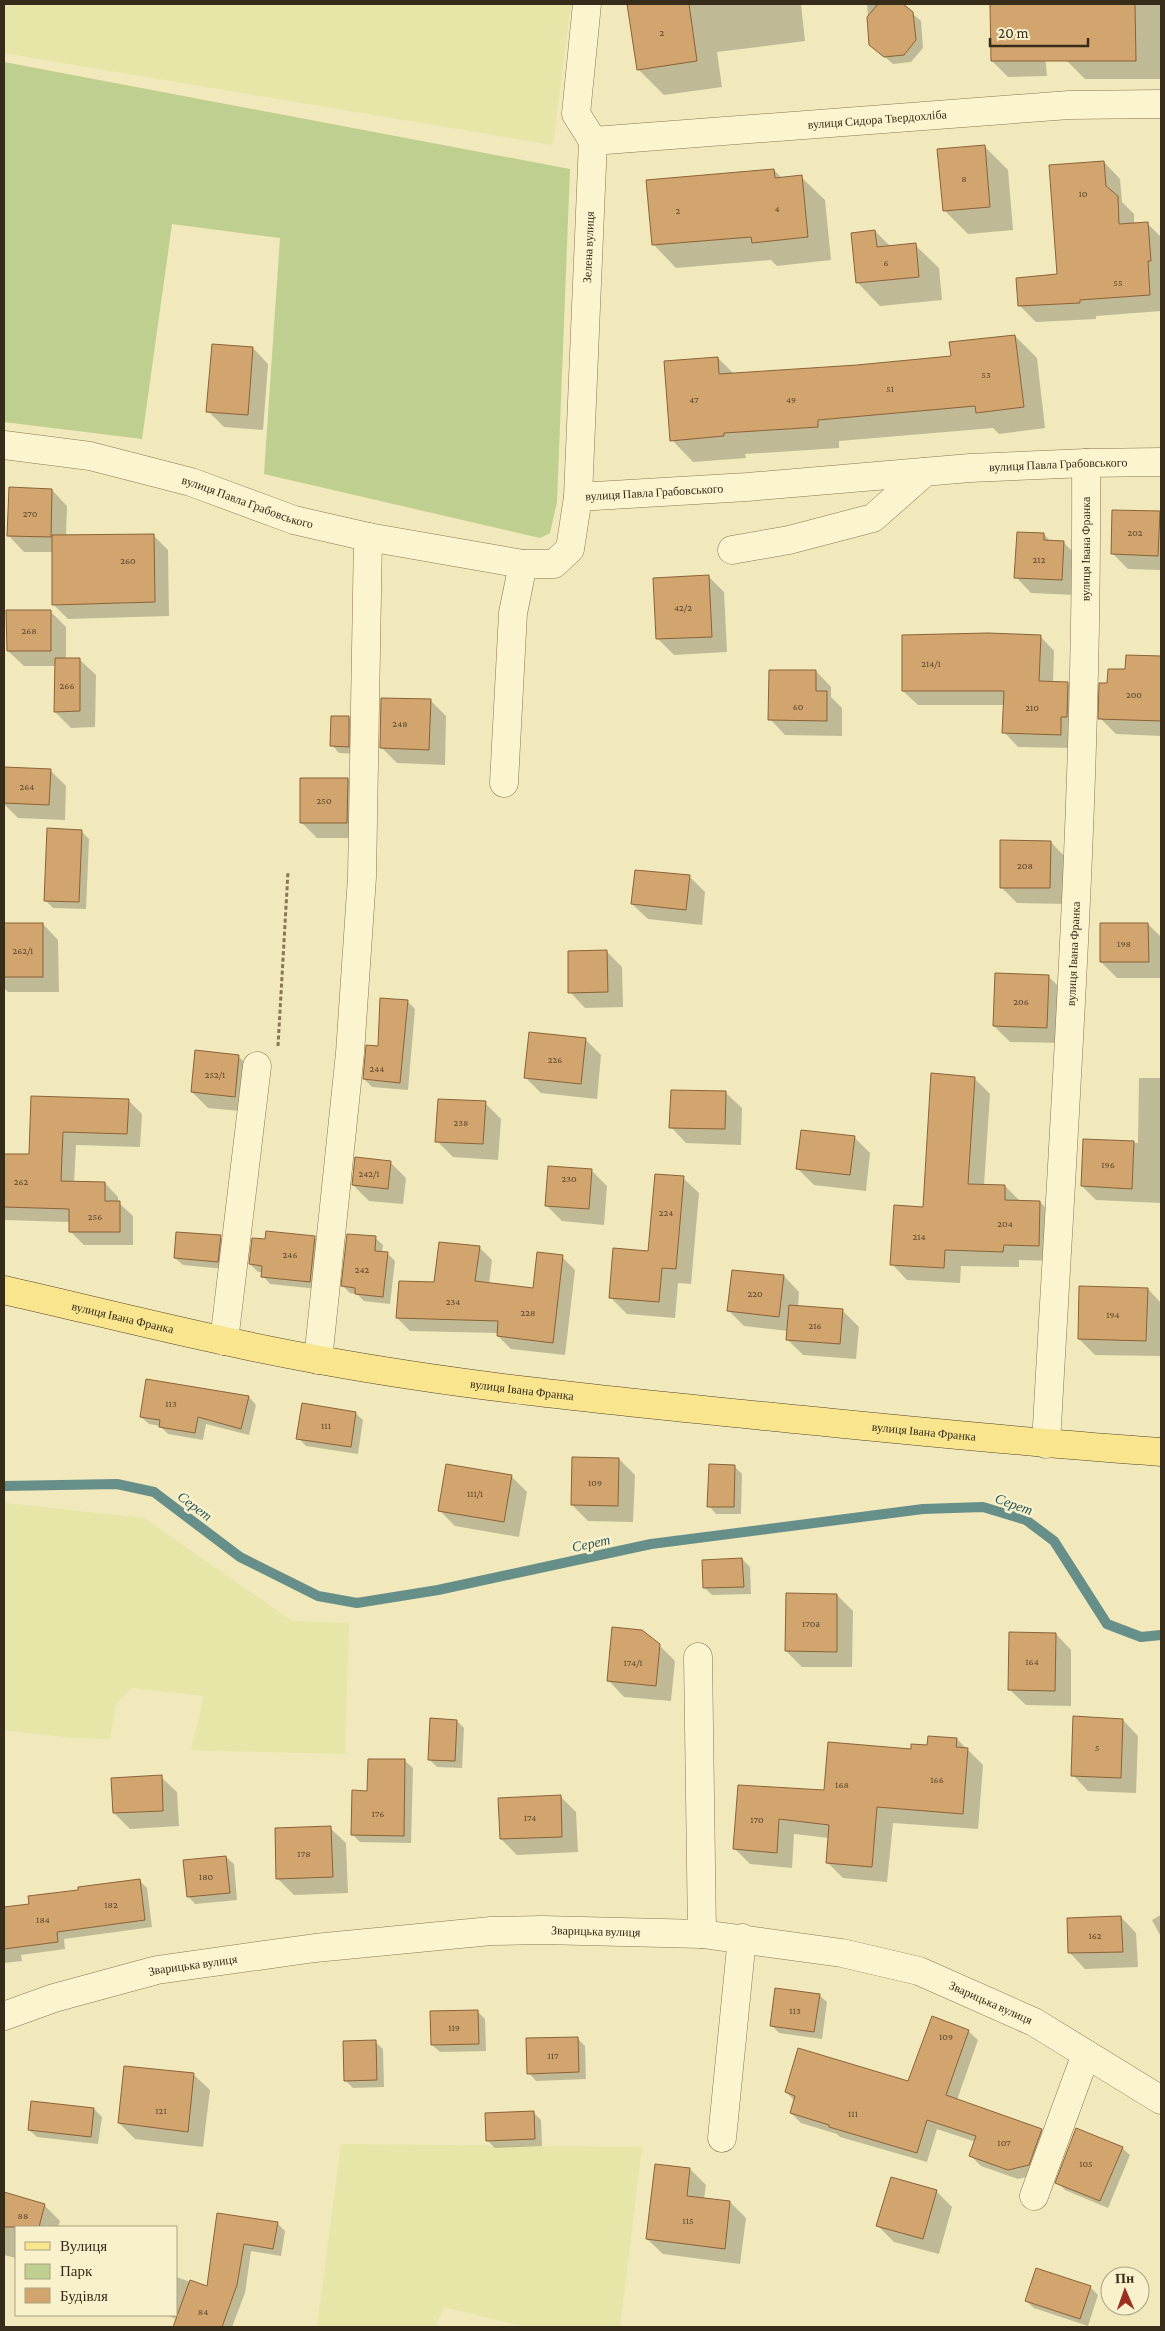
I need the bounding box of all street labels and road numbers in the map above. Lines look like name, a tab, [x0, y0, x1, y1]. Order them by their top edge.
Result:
street label: вулиця Сидора Твердохліба	[807, 107, 948, 132]
street label: Зелена вулиця	[580, 211, 597, 283]
street label: вулиця Павла Грабовського	[989, 455, 1127, 474]
street label: вулиця Павла Грабовського	[180, 473, 314, 531]
street label: вулиця Павла Грабовського	[585, 481, 724, 504]
street label: вулиця Івана Франка	[1078, 496, 1093, 601]
street label: вулиця Івана Франка	[1064, 901, 1083, 1006]
street label: вулиця Івана Франка	[70, 1299, 176, 1337]
street label: вулиця Івана Франка	[469, 1377, 575, 1403]
street label: вулиця Івана Франка	[871, 1420, 977, 1444]
street label: Зварицька вулиця	[551, 1923, 641, 1939]
street label: Зварицька вулиця	[147, 1952, 239, 1979]
street label: Зварицька вулиця	[947, 1978, 1035, 2028]

